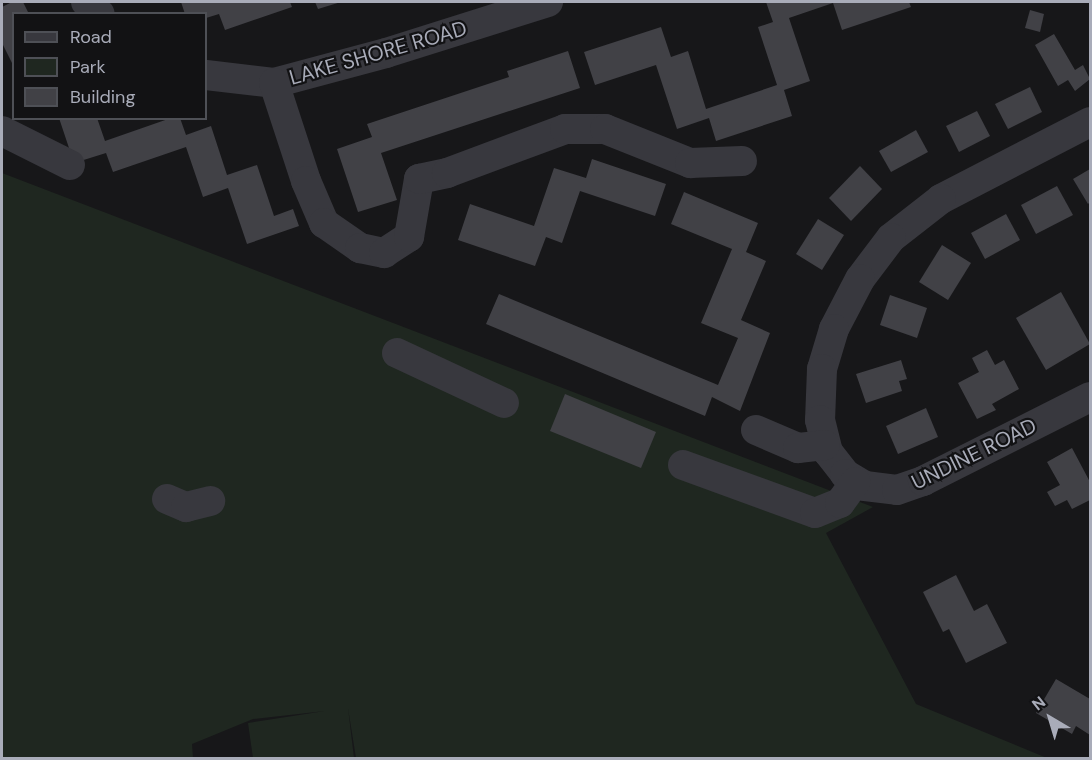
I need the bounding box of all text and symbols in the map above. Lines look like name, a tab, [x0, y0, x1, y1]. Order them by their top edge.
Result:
legend	[12, 12, 207, 120]
street label: LAKE SHORE ROAD	[286, 16, 470, 90]
text: Road	[70, 25, 112, 49]
text: Park	[70, 55, 106, 79]
text: Building	[70, 85, 135, 109]
street label: UNDINE ROAD	[908, 413, 1040, 495]
north arrow	[1020, 688, 1080, 748]
text: N	[1028, 692, 1050, 715]

